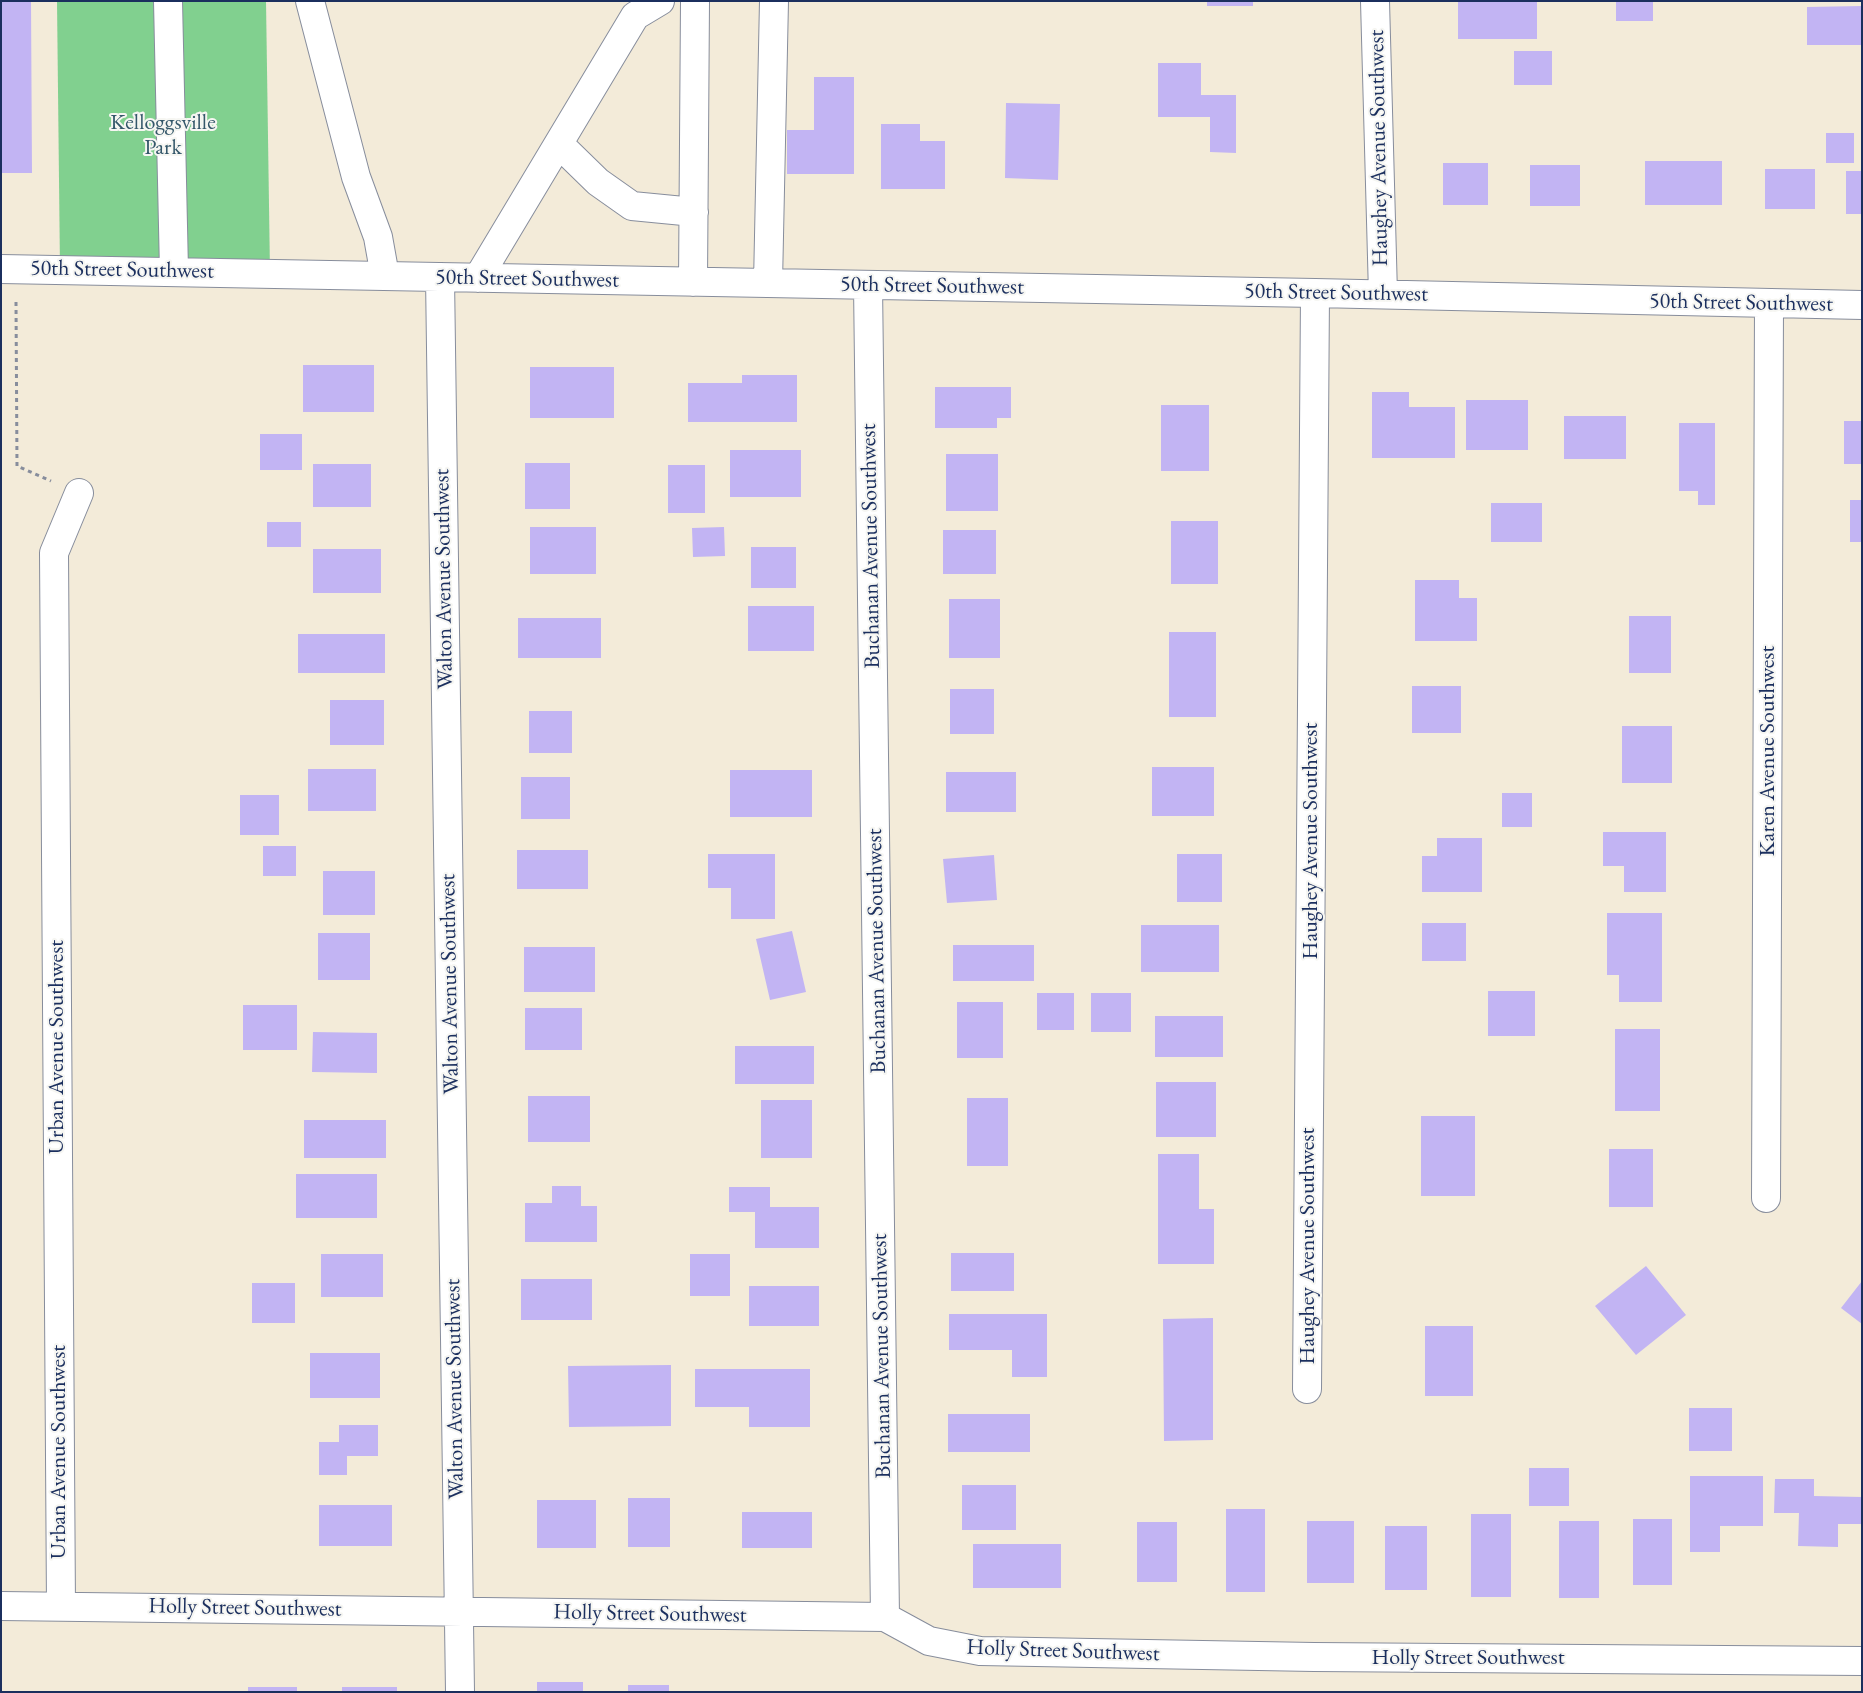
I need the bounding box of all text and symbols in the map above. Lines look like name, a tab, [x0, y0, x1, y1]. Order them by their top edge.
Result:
street label: Haughey Avenue Southwest	[1364, 29, 1394, 267]
park label: Kelloggsville Park	[110, 110, 216, 162]
street label: 50th Street Southwest	[30, 255, 214, 285]
street label: 50th Street Southwest	[435, 264, 619, 294]
street label: 50th Street Southwest	[840, 271, 1024, 301]
street label: 50th Street Southwest	[1244, 278, 1428, 308]
street label: 50th Street Southwest	[1649, 288, 1833, 318]
street label: Buchanan Avenue Southwest	[856, 423, 886, 669]
street label: Walton Avenue Southwest	[429, 468, 459, 690]
street label: Karen Avenue Southwest	[1755, 646, 1781, 856]
street label: Haughey Avenue Southwest	[1298, 723, 1324, 959]
street label: Buchanan Avenue Southwest	[862, 828, 892, 1074]
street label: Walton Avenue Southwest	[435, 873, 465, 1095]
street label: Urban Avenue Southwest	[44, 940, 70, 1154]
street label: Haughey Avenue Southwest	[1295, 1128, 1321, 1364]
street label: Buchanan Avenue Southwest	[867, 1233, 897, 1479]
street label: Walton Avenue Southwest	[440, 1278, 470, 1500]
street label: Urban Avenue Southwest	[46, 1345, 72, 1559]
street label: Holly Street Southwest	[148, 1593, 342, 1623]
street label: Holly Street Southwest	[553, 1599, 747, 1629]
street label: Holly Street Southwest	[966, 1634, 1160, 1668]
street label: Holly Street Southwest	[1371, 1645, 1565, 1671]

